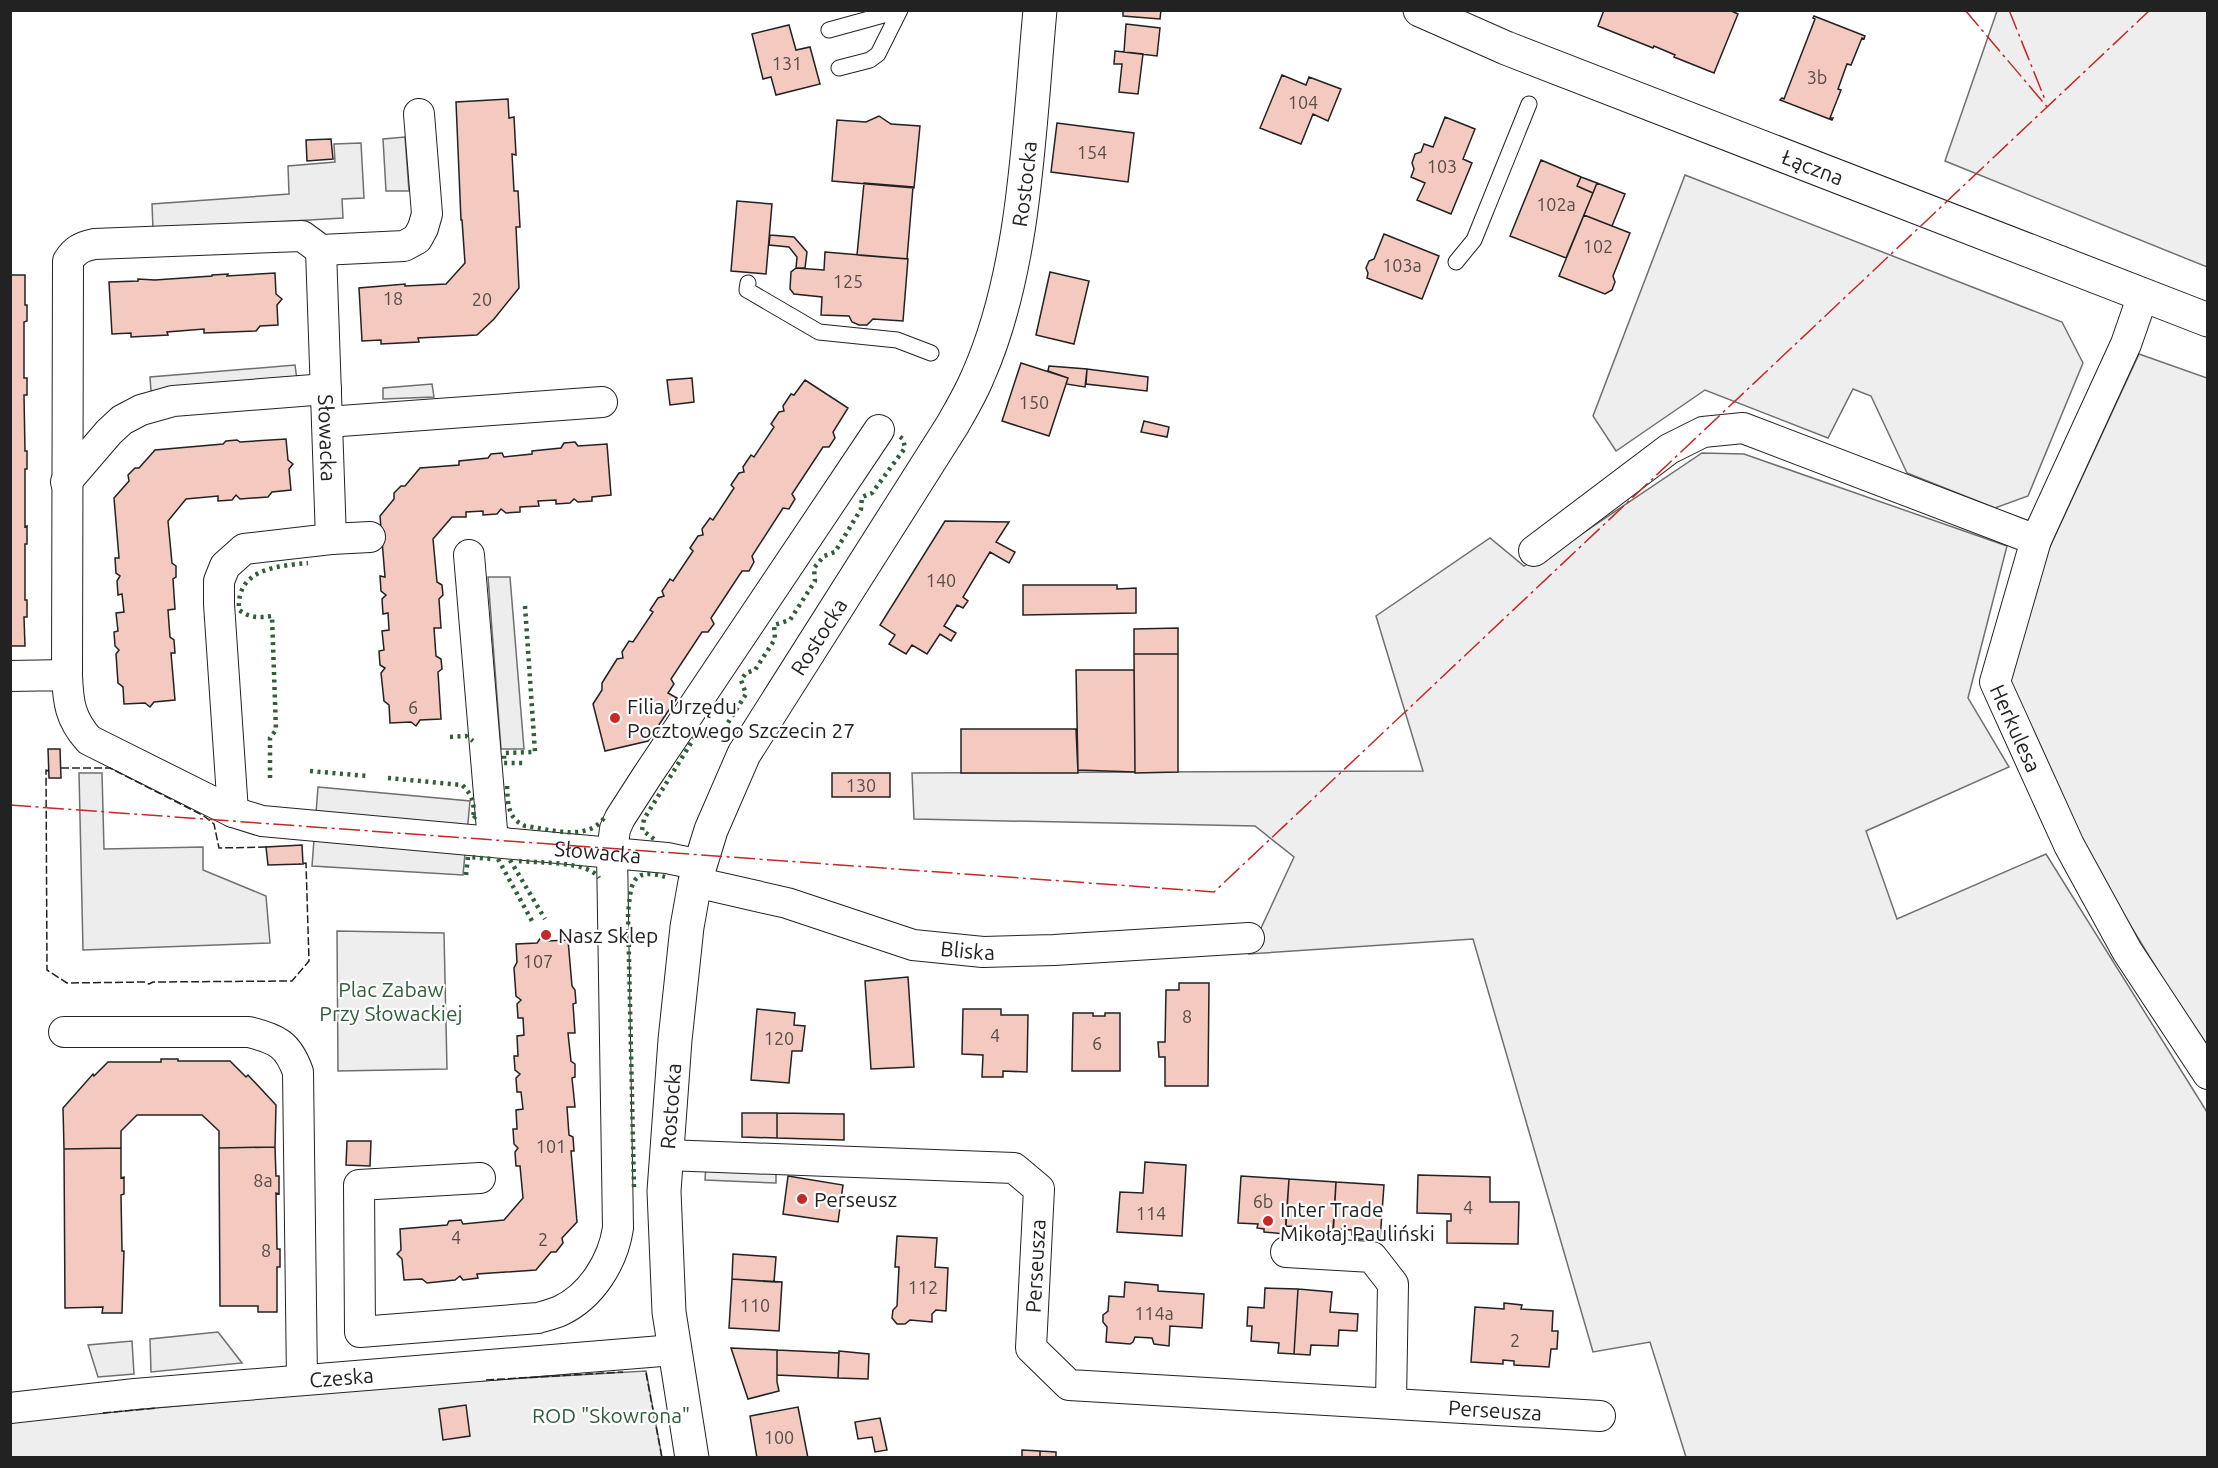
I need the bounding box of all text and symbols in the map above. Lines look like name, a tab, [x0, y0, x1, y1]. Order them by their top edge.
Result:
house number: 131	[772, 53, 802, 73]
house number: 3b	[1807, 67, 1827, 87]
house number: 104	[1288, 92, 1318, 112]
street label: Rostocka	[1007, 140, 1041, 228]
house number: 154	[1077, 142, 1107, 162]
street label: Łączna	[1779, 144, 1847, 190]
house number: 103	[1427, 156, 1457, 176]
house number: 102a	[1536, 194, 1576, 214]
house number: 102	[1583, 236, 1613, 256]
house number: 103a	[1382, 255, 1422, 275]
house number: 125	[833, 271, 863, 291]
house number: 18	[383, 288, 403, 308]
house number: 20	[472, 289, 492, 309]
house number: 150	[1019, 392, 1049, 412]
street label: Słowacka	[314, 394, 341, 482]
house number: 140	[926, 570, 956, 590]
street label: Rostocka	[785, 594, 852, 679]
street label: Herkulesa	[1986, 680, 2046, 776]
place label: Filia Urzędu Pocztowego Szczecin 27	[627, 694, 855, 742]
house number: 6	[408, 697, 418, 717]
marker: Filia Urzędu Pocztowego Szczecin 27	[608, 711, 622, 725]
house number: 130	[846, 775, 876, 795]
street label: Słowacka	[553, 836, 642, 868]
place label: Nasz Sklep	[558, 923, 658, 947]
marker: Nasz Sklep	[539, 928, 553, 942]
street label: Bliska	[939, 936, 995, 964]
house number: 107	[523, 951, 553, 971]
park label: Plac Zabaw Przy Słowackiej	[319, 977, 463, 1025]
house number: 8	[1182, 1006, 1192, 1026]
house number: 4	[990, 1025, 1000, 1045]
house number: 120	[764, 1028, 794, 1048]
house number: 6	[1092, 1033, 1102, 1053]
street label: Rostocka	[655, 1062, 685, 1150]
house number: 101	[536, 1136, 566, 1156]
house number: 8a	[253, 1170, 273, 1190]
place label: Perseusz	[814, 1187, 897, 1211]
house number: 6b	[1253, 1191, 1273, 1211]
marker: Perseusz	[795, 1192, 809, 1206]
place label: Inter Trade Mikołaj Pauliński	[1280, 1197, 1435, 1245]
house number: 4	[1463, 1197, 1473, 1217]
house number: 114	[1136, 1203, 1166, 1223]
marker: Inter Trade Mikołaj Pauliński	[1261, 1214, 1275, 1228]
street label: Perseusza	[1021, 1218, 1049, 1314]
house number: 4	[451, 1227, 461, 1247]
house number: 2	[538, 1229, 548, 1249]
house number: 8	[261, 1240, 271, 1260]
house number: 112	[908, 1277, 938, 1297]
house number: 110	[740, 1295, 770, 1315]
house number: 114a	[1134, 1303, 1174, 1323]
house number: 2	[1510, 1330, 1520, 1350]
street label: Czeska	[308, 1363, 375, 1392]
street label: Perseusza	[1448, 1395, 1543, 1425]
park label: ROD "Skowrona"	[532, 1403, 690, 1427]
house number: 100	[764, 1427, 794, 1447]

